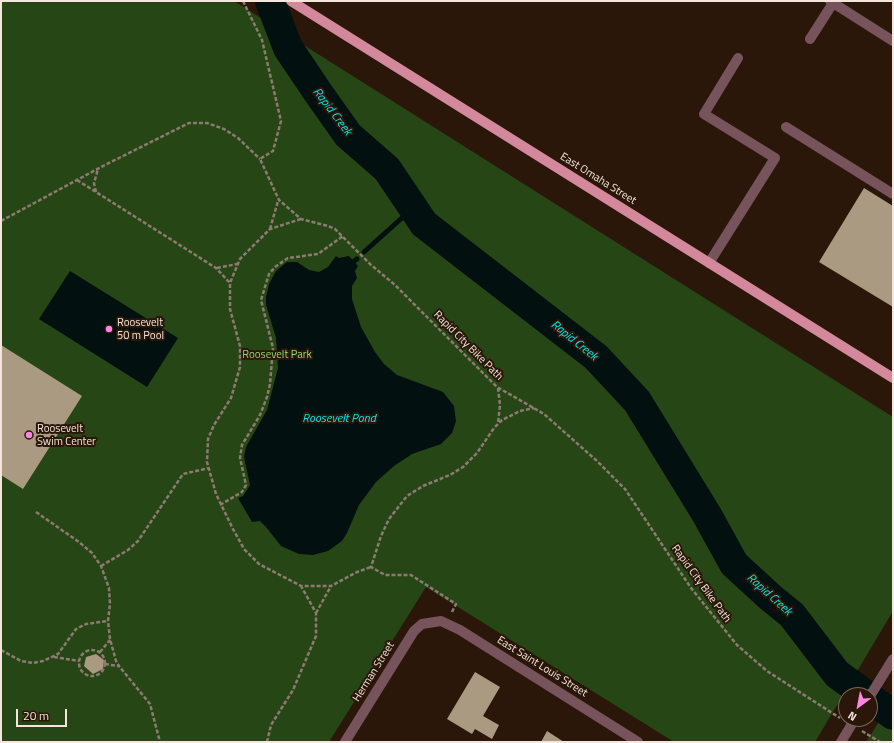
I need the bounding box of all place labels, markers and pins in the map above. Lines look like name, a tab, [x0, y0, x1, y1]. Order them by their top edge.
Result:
place label: Roosevelt 50 m Pool	[117, 316, 164, 342]
marker: Roosevelt 50 m Pool	[104, 324, 114, 334]
place label: Roosevelt Swim Center	[37, 422, 96, 448]
marker: Roosevelt Swim Center	[24, 430, 34, 440]

